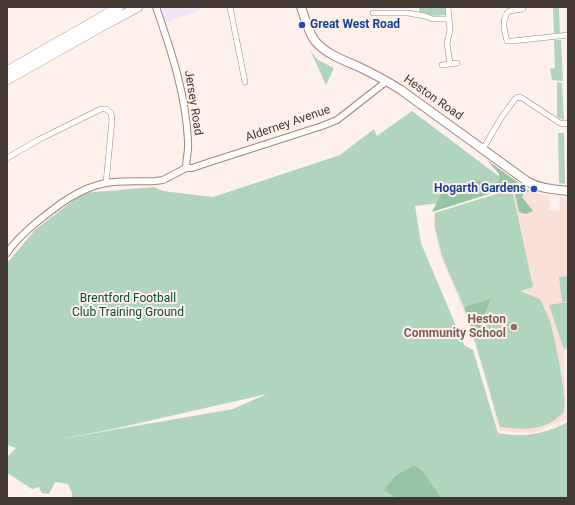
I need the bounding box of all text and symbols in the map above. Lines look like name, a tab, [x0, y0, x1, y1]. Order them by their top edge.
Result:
place label: Great West Road	[310, 18, 400, 32]
marker: Great West Road	[297, 20, 307, 30]
street label: Jersey Road	[181, 69, 205, 137]
street label: Heston Road	[401, 72, 465, 124]
street label: Alderney Avenue	[244, 103, 332, 145]
place label: Hogarth Gardens	[434, 182, 526, 196]
marker: Hogarth Gardens	[529, 184, 539, 194]
park label: Brentford Football Club Training Ground	[72, 292, 184, 320]
place label: Heston Community School	[404, 313, 506, 341]
marker: Heston Community School	[509, 322, 519, 332]

